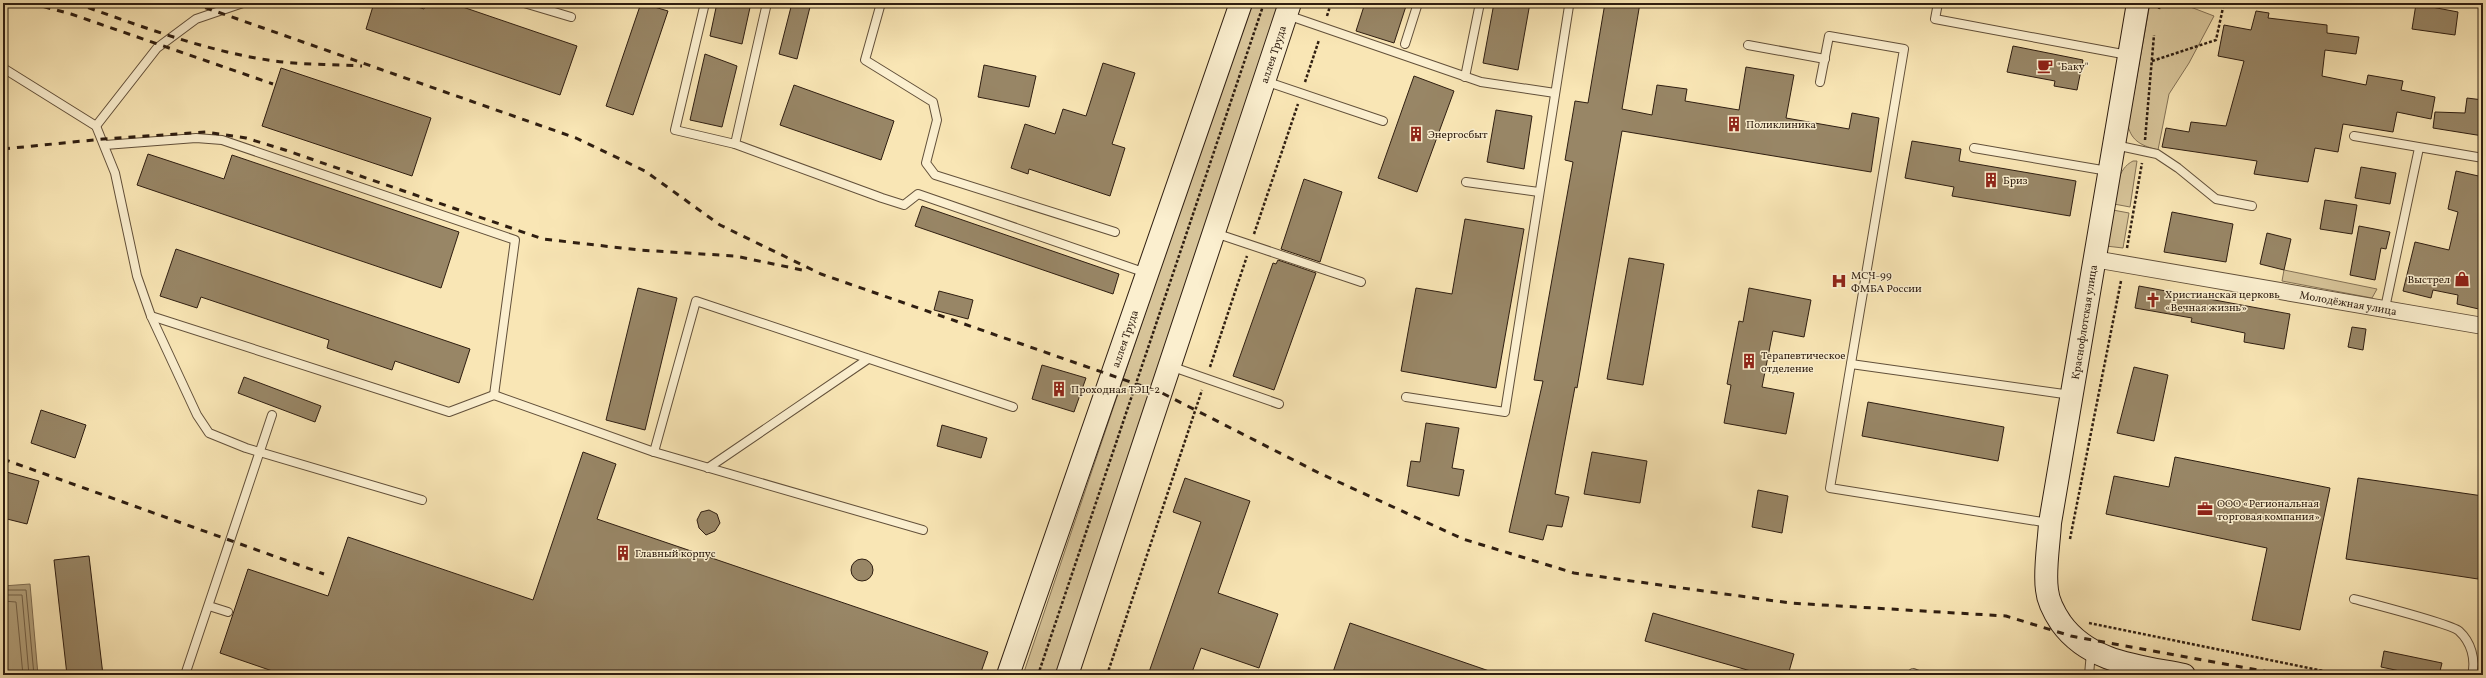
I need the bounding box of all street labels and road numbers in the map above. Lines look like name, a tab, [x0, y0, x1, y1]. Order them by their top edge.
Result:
street label: аллея Труда	[1258, 23, 1291, 86]
street label: Краснофлотская улица	[2069, 263, 2102, 381]
street label: Молодёжная улица	[2298, 289, 2398, 320]
street label: аллея Труда	[1109, 308, 1143, 370]

